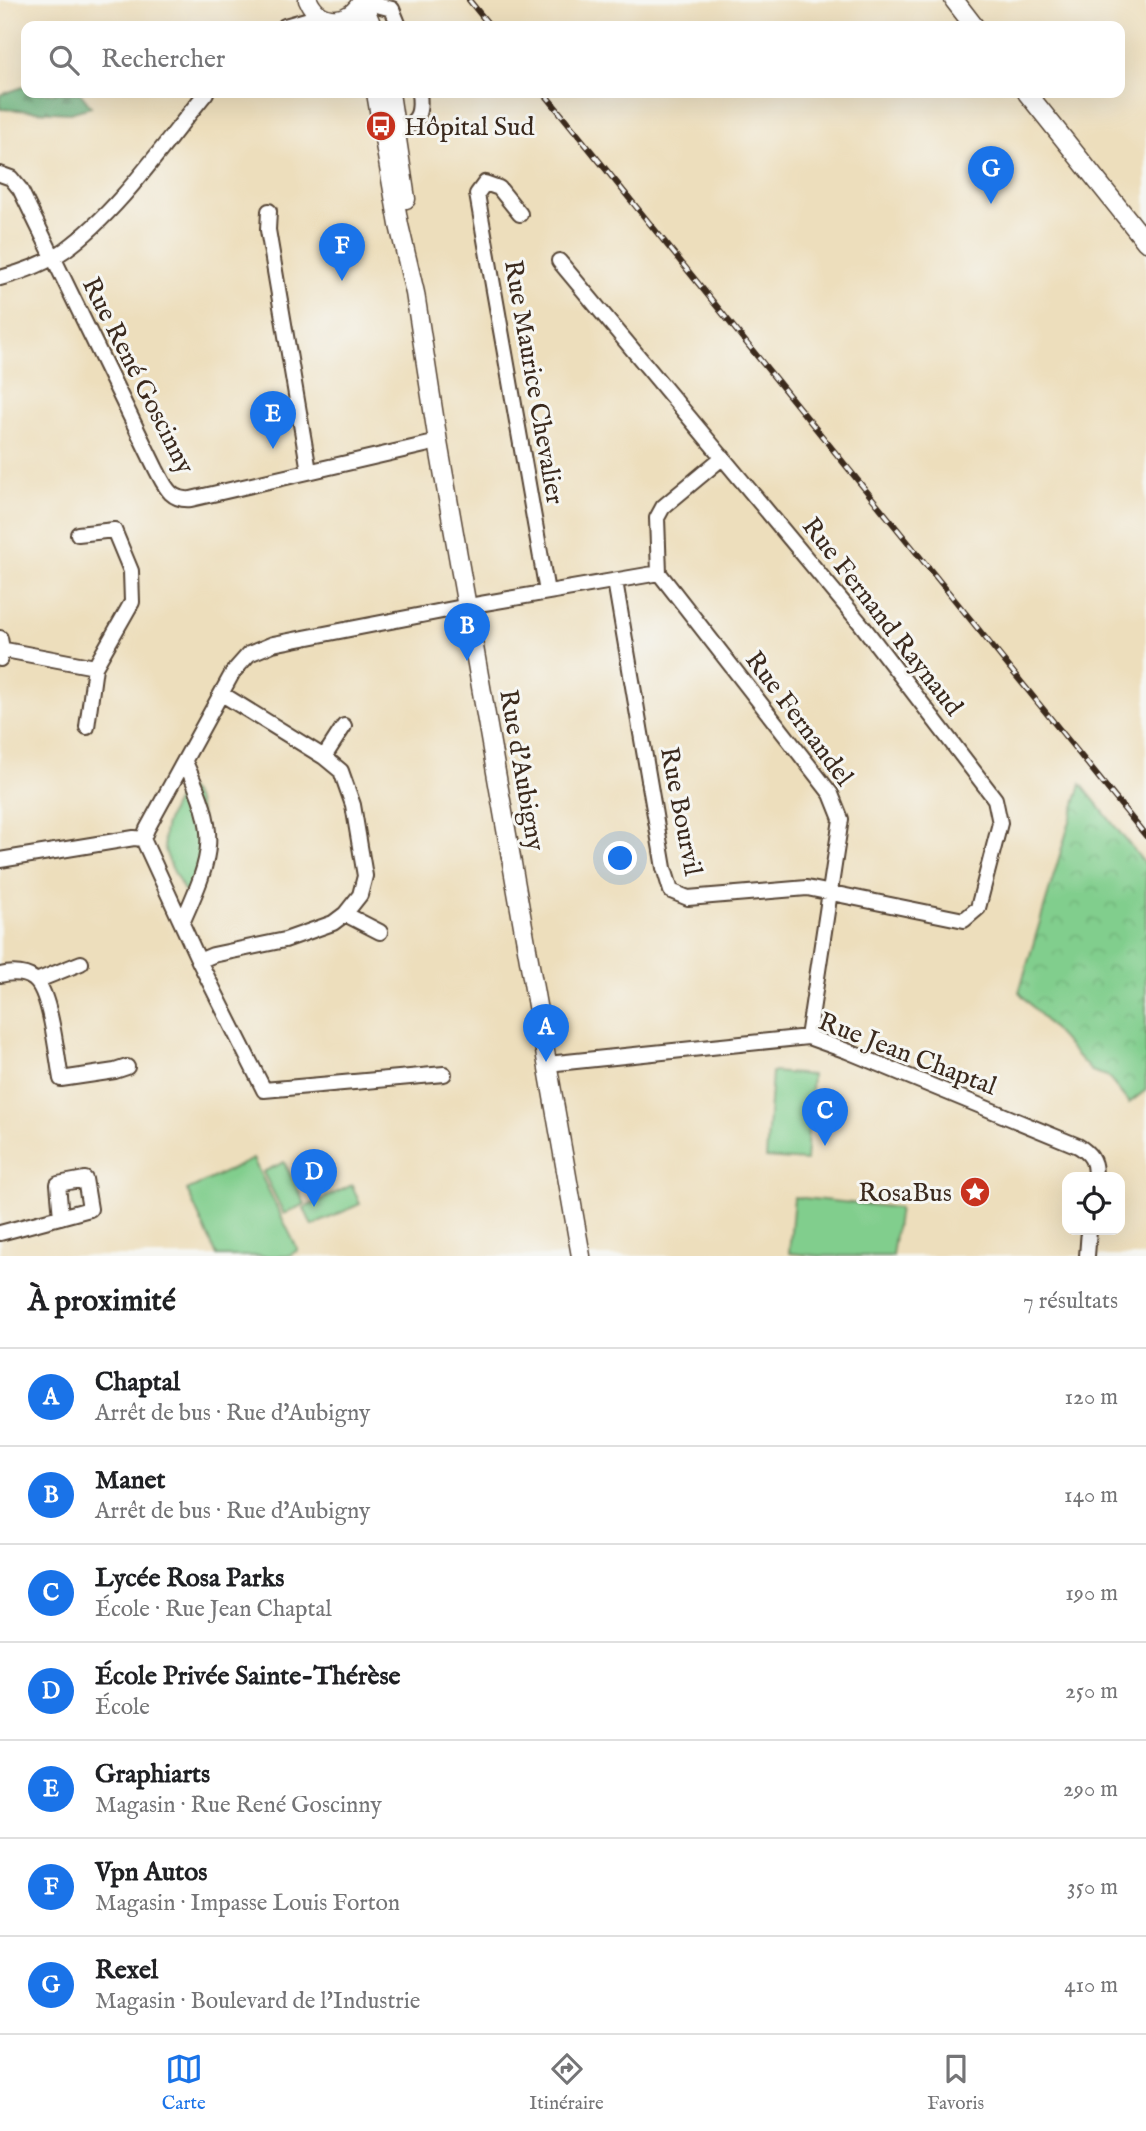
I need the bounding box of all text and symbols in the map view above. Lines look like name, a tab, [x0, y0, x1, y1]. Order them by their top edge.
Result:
search box	[21, 21, 1125, 98]
icon: search	[45, 41, 83, 79]
text: Rechercher	[101, 43, 225, 76]
bus stop icon: Hôpital Sud	[364, 109, 398, 143]
place label: Hôpital Sud	[404, 111, 535, 144]
pin: G	[968, 146, 1014, 204]
pin: F	[319, 223, 365, 281]
street label: Rue Maurice Chevalier	[496, 258, 571, 507]
street label: Rue René Goscinny	[74, 272, 201, 480]
pin: E	[250, 391, 296, 449]
street label: Rue Fernand Raynaud	[794, 511, 970, 723]
pin: B	[444, 603, 490, 661]
street label: Rue Fernandel	[737, 645, 861, 794]
street label: Rue d'Aubigny	[491, 687, 552, 854]
street label: Rue Bourvil	[652, 744, 709, 879]
your location	[603, 841, 637, 875]
pin: A	[523, 1004, 569, 1062]
street label: Rue Jean Chaptal	[814, 1005, 1002, 1104]
pin: C	[802, 1088, 848, 1146]
pin: D	[291, 1149, 337, 1207]
map controls	[1062, 1172, 1125, 1235]
button: locate	[1062, 1172, 1125, 1235]
place icon: RosaBus	[958, 1175, 992, 1209]
place label: RosaBus	[858, 1177, 952, 1210]
text: À proximité	[28, 1283, 176, 1321]
text: 7 résultats	[1023, 1287, 1118, 1316]
text: Chaptal	[95, 1366, 180, 1399]
text: A	[43, 1383, 59, 1412]
text: 120 m	[1065, 1383, 1118, 1412]
text: Arrêt de bus · Rue d'Aubigny	[95, 1399, 370, 1428]
text: Manet	[95, 1464, 165, 1497]
text: B	[43, 1481, 59, 1510]
text: 140 m	[1064, 1481, 1118, 1510]
text: Arrêt de bus · Rue d'Aubigny	[95, 1497, 370, 1526]
text: Lycée Rosa Parks	[95, 1562, 284, 1595]
text: C	[43, 1579, 59, 1608]
text: 190 m	[1065, 1579, 1118, 1608]
text: École · Rue Jean Chaptal	[95, 1595, 332, 1624]
text: École Privée Sainte-Thérèse	[95, 1660, 401, 1693]
text: D	[42, 1677, 60, 1706]
text: 250 m	[1065, 1677, 1118, 1706]
text: École	[95, 1693, 150, 1722]
text: Graphiarts	[95, 1758, 210, 1791]
text: E	[43, 1775, 59, 1804]
text: 290 m	[1063, 1775, 1118, 1804]
text: Magasin · Rue René Goscinny	[95, 1791, 382, 1820]
text: Vpn Autos	[95, 1856, 207, 1889]
text: F	[44, 1873, 58, 1902]
text: 350 m	[1067, 1873, 1118, 1902]
text: Magasin · Impasse Louis Forton	[95, 1889, 400, 1918]
text: Rexel	[95, 1954, 158, 1987]
text: G	[42, 1971, 60, 2000]
text: 410 m	[1064, 1971, 1118, 2000]
text: Magasin · Boulevard de l'Industrie	[95, 1987, 420, 2016]
tab: Carte	[162, 2050, 206, 2116]
tab: Itinéraire	[529, 2050, 604, 2116]
tab: Favoris	[927, 2050, 984, 2116]

